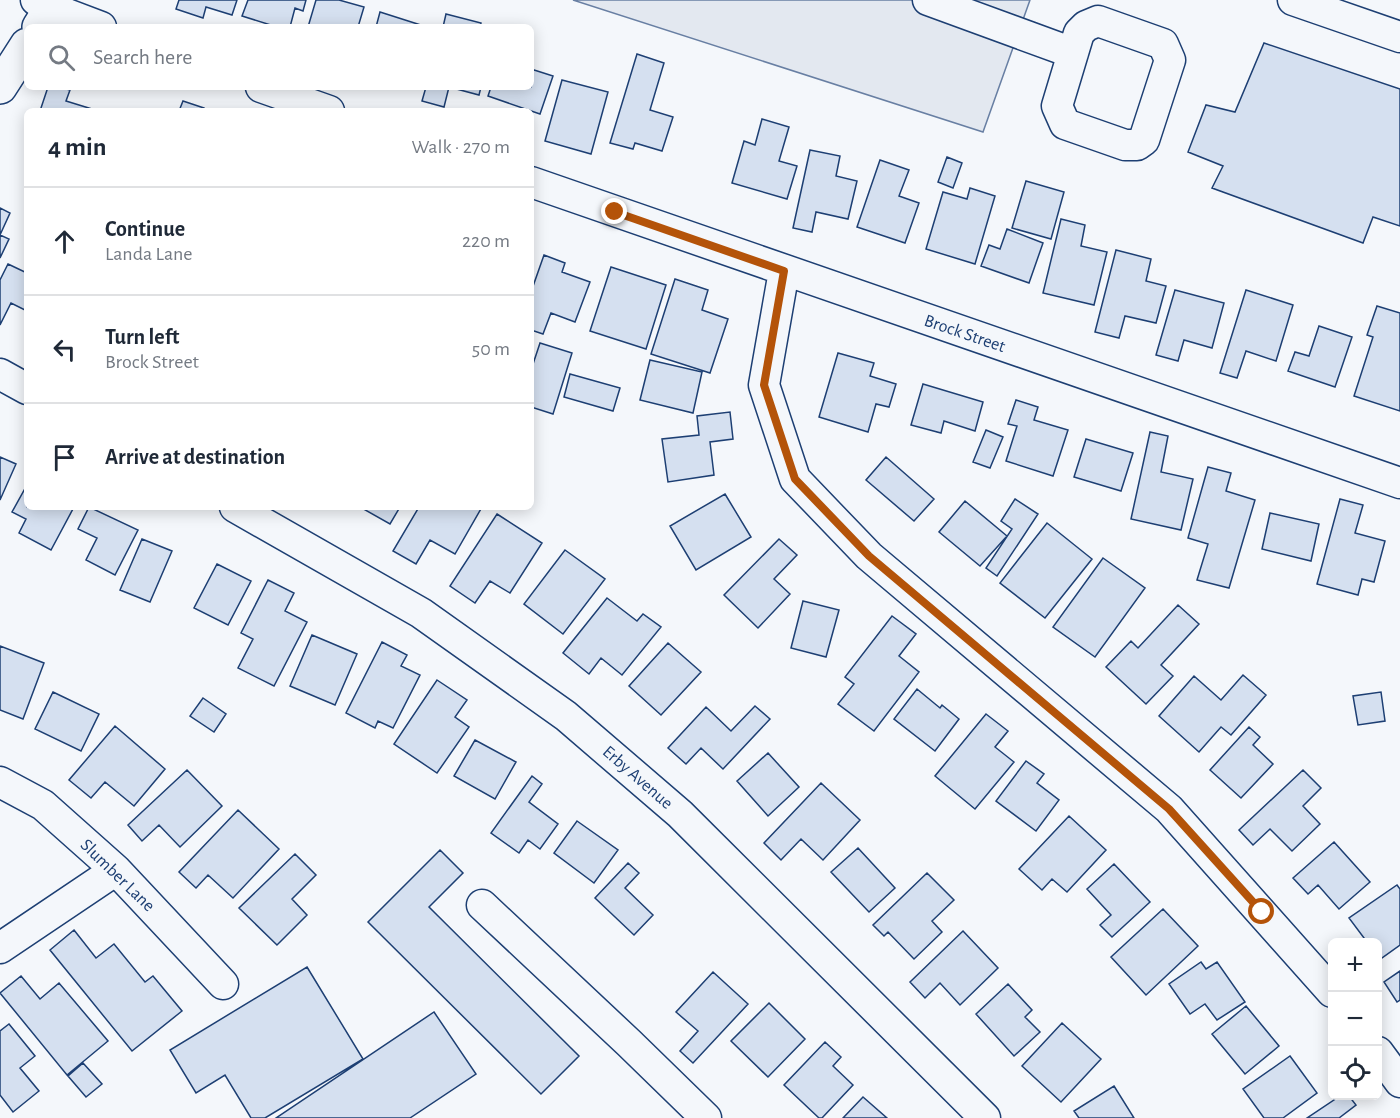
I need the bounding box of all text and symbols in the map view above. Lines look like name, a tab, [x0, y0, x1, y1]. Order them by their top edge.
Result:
search box	[24, 24, 534, 90]
icon: search	[45, 41, 78, 74]
text: Search here	[93, 46, 192, 68]
text: 4 min	[48, 134, 107, 160]
text: Walk · 270 m	[411, 137, 510, 157]
route end	[601, 198, 627, 224]
text: Continue	[105, 218, 185, 240]
icon: ahead	[48, 225, 81, 258]
text: 220 m	[462, 231, 510, 251]
text: Landa Lane	[105, 244, 192, 264]
street label: Brock Street	[922, 312, 1008, 356]
text: Turn left	[105, 326, 179, 348]
icon: left	[48, 333, 81, 366]
text: 50 m	[472, 339, 510, 359]
text: Brock Street	[105, 352, 199, 372]
icon: arrive	[48, 441, 81, 474]
text: Arrive at destination	[105, 446, 285, 468]
street label: Erby Avenue	[599, 743, 676, 813]
street label: Slumber Lane	[77, 836, 158, 915]
route start	[1248, 898, 1274, 924]
map controls	[1328, 938, 1382, 1100]
button: +	[1328, 938, 1382, 992]
button: −	[1328, 992, 1382, 1046]
button: locate	[1328, 1046, 1382, 1100]

